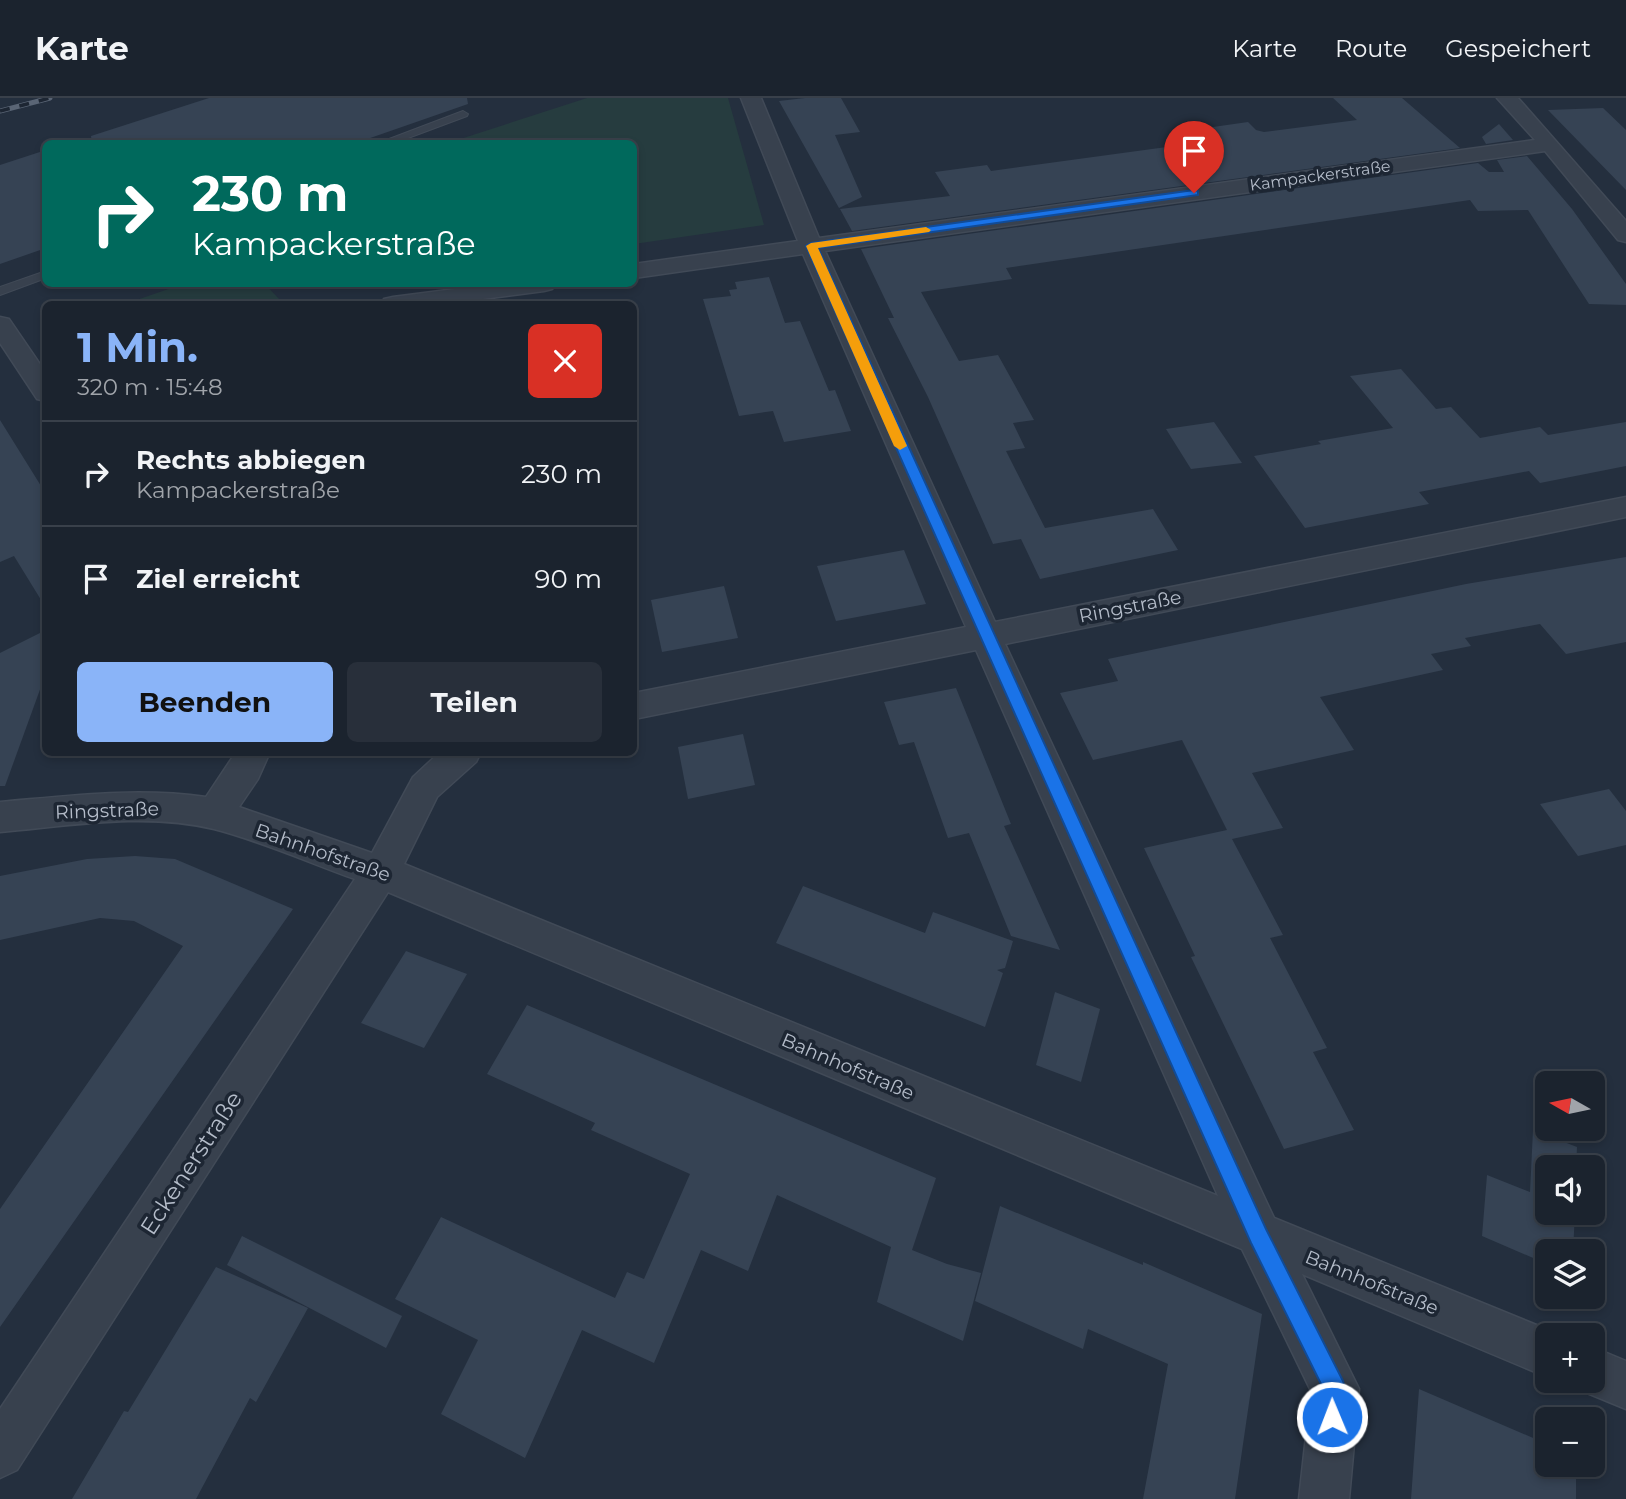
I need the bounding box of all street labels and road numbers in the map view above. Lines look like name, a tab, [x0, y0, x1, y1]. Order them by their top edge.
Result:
street label: Kampackerstraße	[1249, 156, 1392, 195]
street label: Ringstraße	[1077, 585, 1183, 628]
street label: Ringstraße	[55, 797, 159, 824]
street label: Bahnhofstraße	[252, 819, 394, 886]
street label: Bahnhofstraße	[778, 1028, 917, 1105]
street label: Eckenerstraße	[134, 1086, 248, 1240]
street label: Bahnhofstraße	[1302, 1245, 1442, 1320]

